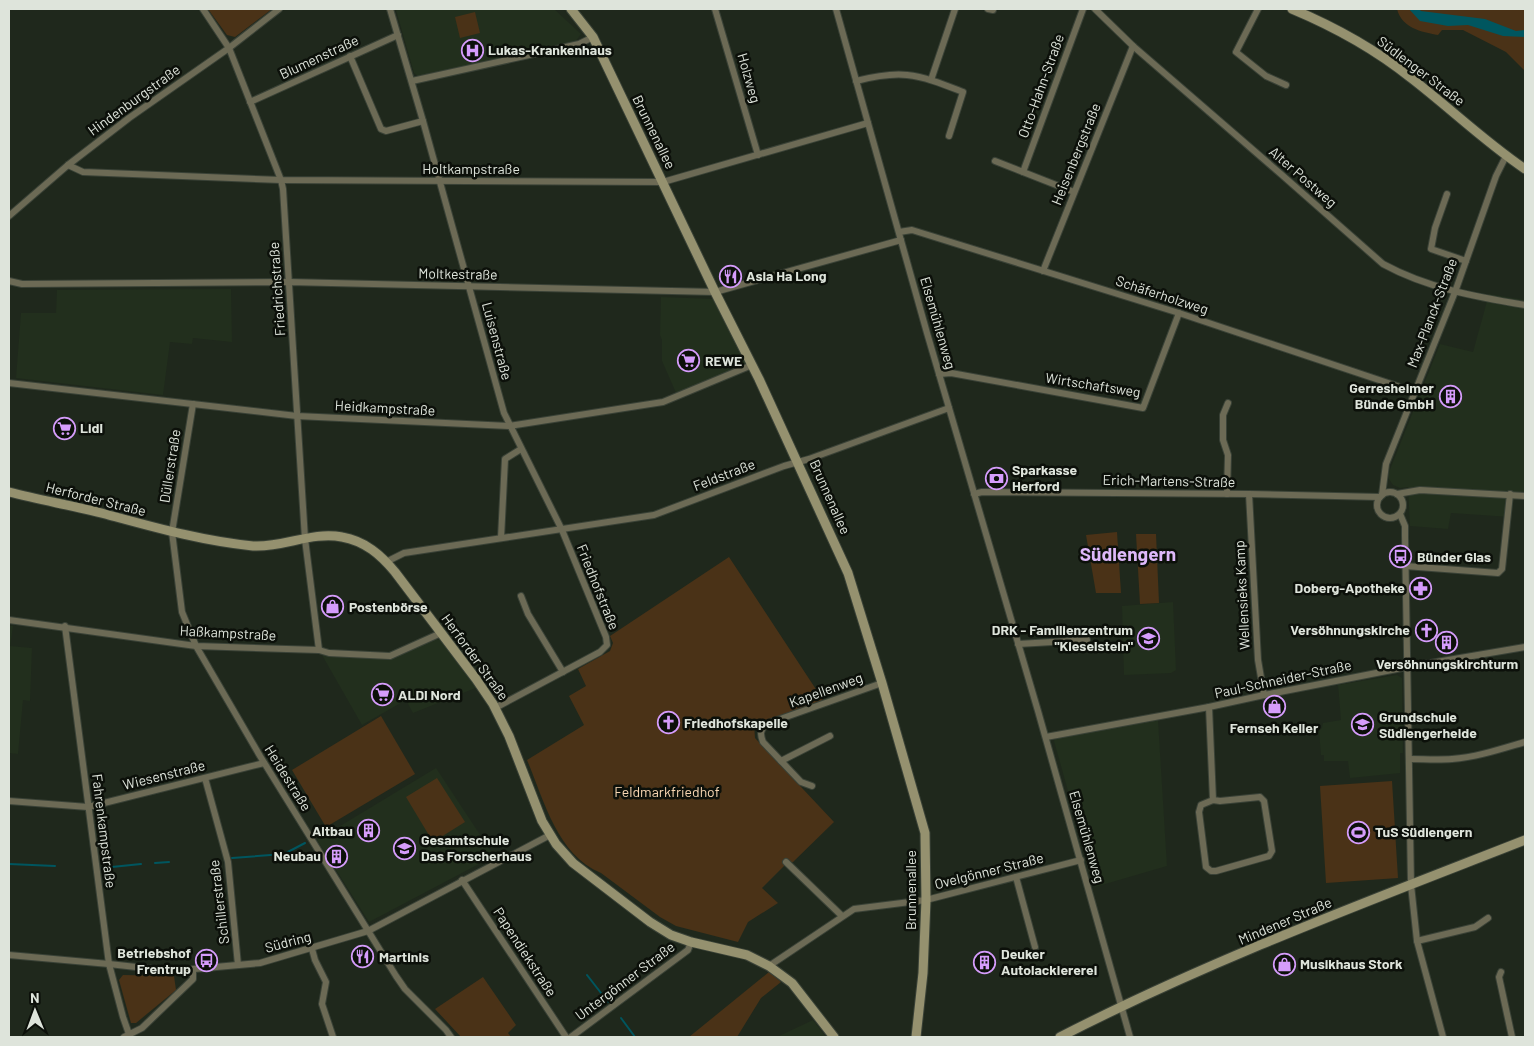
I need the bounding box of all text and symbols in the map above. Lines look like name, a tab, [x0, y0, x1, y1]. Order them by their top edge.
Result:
street label: Blumenstraße	[277, 31, 361, 82]
street label: Otto-Hahn-Straße	[1014, 32, 1067, 140]
street label: Südlenger Straße	[1374, 32, 1468, 109]
hospital icon: Lukas-Krankenhaus	[460, 38, 484, 62]
place label: Lukas-Krankenhaus	[488, 41, 612, 58]
street label: Holzweg	[734, 51, 765, 105]
street label: Hindenburgstraße	[84, 61, 183, 139]
street label: Brunnenallee	[629, 92, 680, 171]
street label: Heisenbergstraße	[1047, 100, 1104, 207]
street label: Alter Postweg	[1266, 143, 1341, 211]
street label: Holtkampstraße	[422, 160, 520, 177]
street label: Friedrichstraße	[265, 241, 288, 337]
street label: Max-Planck-Straße	[1403, 256, 1460, 370]
street label: Moltkestraße	[418, 264, 498, 283]
restaurant icon: Asia Ha Long	[718, 264, 742, 288]
place label: Asia Ha Long	[746, 267, 827, 284]
street label: Schäferholzweg	[1114, 272, 1211, 317]
street label: Elsemühlenweg	[917, 275, 960, 371]
street label: Luisenstraße	[479, 300, 516, 382]
supermarket icon: REWE	[677, 349, 701, 373]
place label: REWE	[705, 352, 742, 369]
street label: Wirtschaftsweg	[1044, 369, 1142, 400]
place label: Gerresheimer Bünde GmbH	[1349, 379, 1435, 412]
building icon: Gerresheimer Bünde GmbH	[1438, 384, 1462, 408]
street label: Heidkampstraße	[334, 396, 436, 419]
supermarket icon: Lidl	[52, 416, 76, 440]
place label: Lidl	[80, 419, 103, 436]
street label: Düllerstraße	[155, 428, 184, 504]
street label: Feldstraße	[690, 455, 757, 494]
street label: Brunnenallee	[806, 457, 854, 537]
place label: Sparkasse Herford	[1012, 461, 1078, 494]
bank icon: Sparkasse Herford	[984, 466, 1008, 490]
street label: Erich-Martens-Straße	[1103, 471, 1236, 490]
street label: Herforder Straße	[44, 478, 148, 519]
street label: Wellensieks Kamp	[1230, 540, 1253, 650]
street label: Friedhofstraße	[574, 542, 623, 632]
district label: Südlengern	[1080, 542, 1176, 565]
bus stop icon: Bünder Glas	[1389, 545, 1413, 569]
place label: Bünder Glas	[1417, 548, 1491, 565]
pharmacy icon: Doberg-Apotheke	[1409, 576, 1433, 600]
place label: Doberg-Apotheke	[1295, 579, 1405, 596]
shop icon: Postenbörse	[321, 595, 345, 619]
place label: Postenbörse	[349, 598, 428, 615]
street label: Herforder Straße	[438, 610, 512, 703]
church icon: Versöhnungskirche	[1414, 618, 1438, 642]
street label: Haßkampstraße	[179, 621, 277, 644]
place label: DRK - Familienzentrum "Kieselstein"	[992, 621, 1133, 654]
place label: Versöhnungskirche	[1290, 621, 1410, 638]
school or university icon: DRK - Familienzentrum "Kieselstein"	[1137, 626, 1161, 650]
building icon: Versöhnungskirchturm	[1435, 630, 1459, 654]
place label: Versöhnungskirchturm	[1376, 655, 1518, 672]
street label: Paul-Schneider-Straße	[1213, 656, 1353, 701]
street label: Kapellenweg	[787, 668, 865, 711]
supermarket icon: ALDI Nord	[370, 683, 394, 707]
place label: ALDI Nord	[398, 686, 461, 703]
shop icon: Fernseh Keller	[1262, 694, 1286, 718]
place label: Grundschule Südlengerheide	[1379, 708, 1477, 741]
church icon: Friedhofskapelle	[656, 711, 680, 735]
school or university icon: Grundschule Südlengerheide	[1351, 713, 1375, 737]
place label: Friedhofskapelle	[684, 714, 788, 731]
place label: Fernseh Keller	[1230, 719, 1319, 736]
street label: Heidestraße	[261, 742, 315, 814]
street label: Wiesenstraße	[121, 756, 207, 793]
street label: Fahrenkampstraße	[89, 773, 120, 889]
park label: Feldmarkfriedhof	[614, 783, 720, 800]
street label: Elsemühlenweg	[1066, 789, 1109, 885]
building icon: Altbau	[357, 819, 381, 843]
sports icon: TuS Südlengern	[1347, 820, 1371, 844]
place label: Altbau	[312, 822, 353, 839]
place label: TuS Südlengern	[1375, 823, 1472, 840]
place label: Gesamtschule Das Forscherhaus	[421, 831, 532, 864]
school or university icon: Gesamtschule Das Forscherhaus	[393, 836, 417, 860]
building icon: Neubau	[325, 844, 349, 868]
place label: Neubau	[273, 847, 321, 864]
street label: Ovelgönner Straße	[933, 849, 1045, 892]
street label: Brunnenallee	[902, 850, 919, 930]
street label: Schillerstraße	[205, 859, 232, 945]
street label: Mindener Straße	[1236, 893, 1334, 948]
street label: Papendiekstraße	[490, 904, 561, 999]
street label: Südring	[263, 927, 313, 956]
street label: Untergönner Straße	[572, 938, 678, 1023]
place label: Betriebshof Frentrup	[117, 944, 191, 977]
restaurant icon: Martinis	[351, 945, 375, 969]
place label: Deuker Autolackiererei	[1001, 945, 1097, 978]
place label: Martinis	[379, 948, 429, 965]
bus stop icon: Betriebshof Frentrup	[195, 949, 219, 973]
building icon: Deuker Autolackiererei	[973, 950, 997, 974]
shop icon: Musikhaus Stork	[1272, 952, 1296, 976]
place label: Musikhaus Stork	[1300, 955, 1403, 972]
north arrow	[10, 986, 60, 1036]
text: N	[30, 989, 40, 1006]

